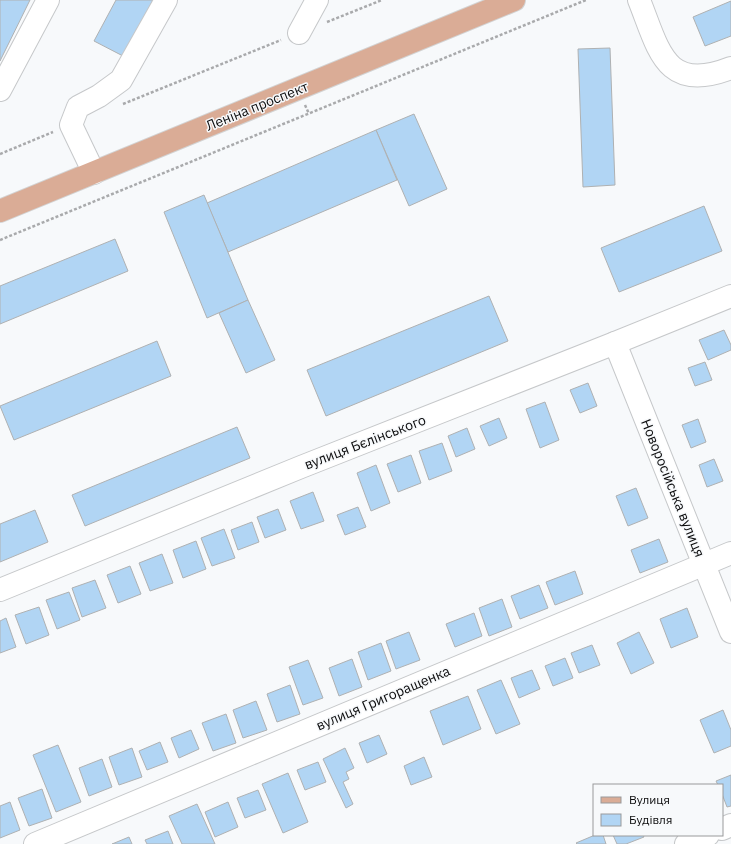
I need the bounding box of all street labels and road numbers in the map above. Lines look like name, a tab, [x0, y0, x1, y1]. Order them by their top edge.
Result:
street label: Леніна проспект	[203, 77, 311, 135]
street label: вулиця Бєлінського	[302, 410, 428, 473]
street label: Новоросійська вулиця	[637, 416, 709, 560]
street label: вулиця Григоращенка	[313, 661, 453, 734]

